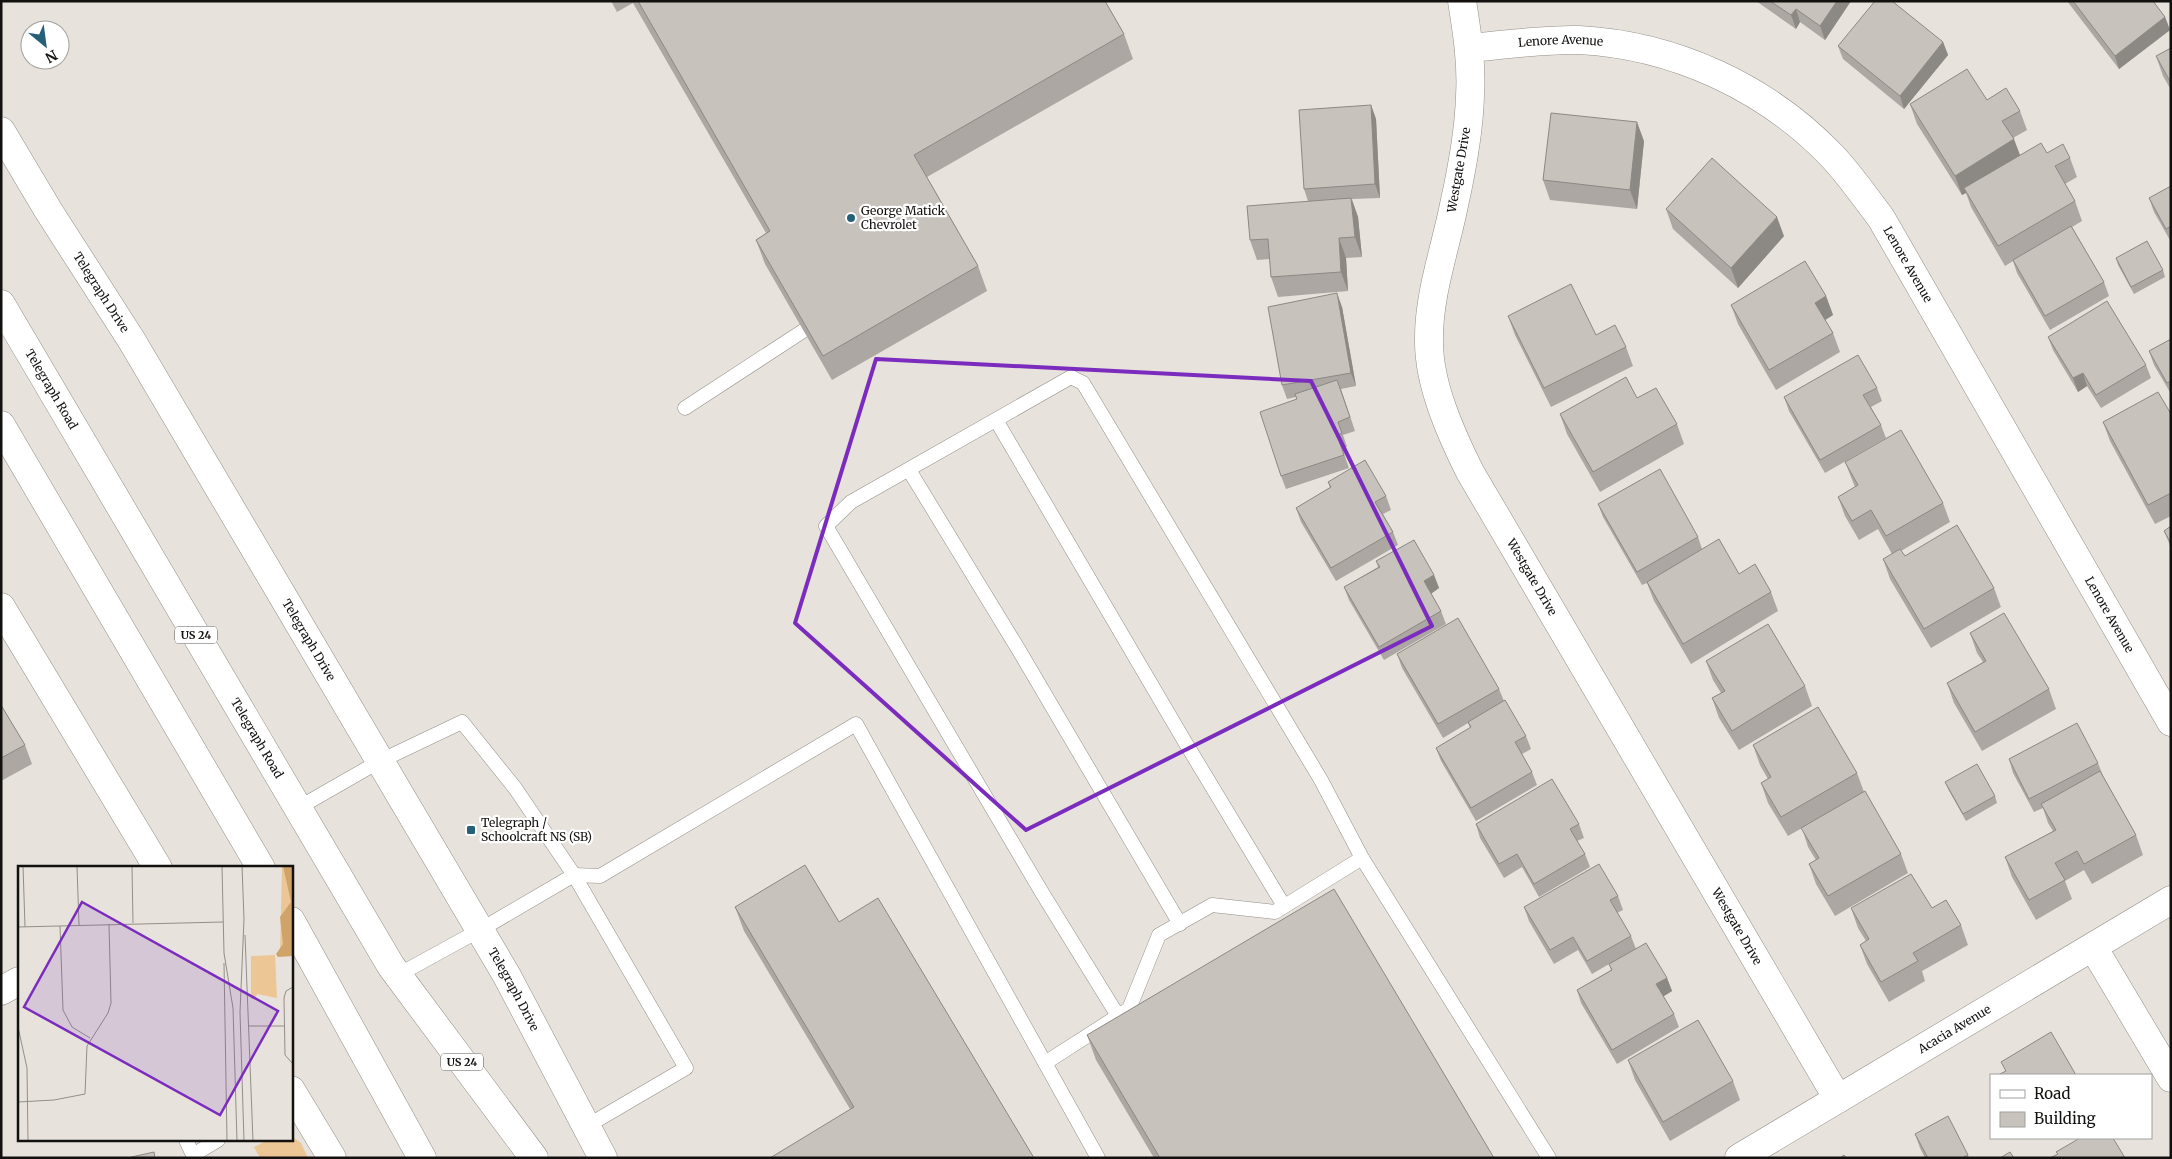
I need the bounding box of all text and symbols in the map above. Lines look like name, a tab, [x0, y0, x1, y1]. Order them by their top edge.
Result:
north arrow	[20, 20, 70, 70]
street label: Lenore Avenue	[1517, 32, 1604, 50]
text: N	[42, 46, 61, 67]
street label: Westgate Drive	[1443, 126, 1473, 215]
place label: George Matick Chevrolet	[861, 203, 946, 232]
marker: George Matick Chevrolet	[845, 212, 857, 224]
street label: Lenore Avenue	[1880, 224, 1936, 305]
street label: Telegraph Drive	[70, 249, 133, 335]
street label: Telegraph Road	[22, 346, 81, 432]
street label: Westgate Drive	[1503, 535, 1561, 618]
street label: Lenore Avenue	[2082, 574, 2137, 655]
street label: Telegraph Drive	[279, 596, 339, 684]
road number: US 24	[175, 626, 217, 644]
street label: Telegraph Road	[228, 695, 287, 781]
place label: Telegraph / Schoolcraft NS (SB)	[481, 815, 592, 844]
marker: Telegraph / Schoolcraft NS (SB)	[465, 824, 477, 836]
inset map	[18, 866, 292, 1142]
street label: Westgate Drive	[1708, 884, 1766, 967]
street label: Telegraph Drive	[485, 945, 543, 1033]
street label: Acacia Avenue	[1914, 1001, 1993, 1057]
road number: US 24	[441, 1054, 483, 1070]
legend	[1990, 1074, 2152, 1139]
text: Road	[2034, 1084, 2070, 1103]
text: Building	[2034, 1109, 2096, 1128]

